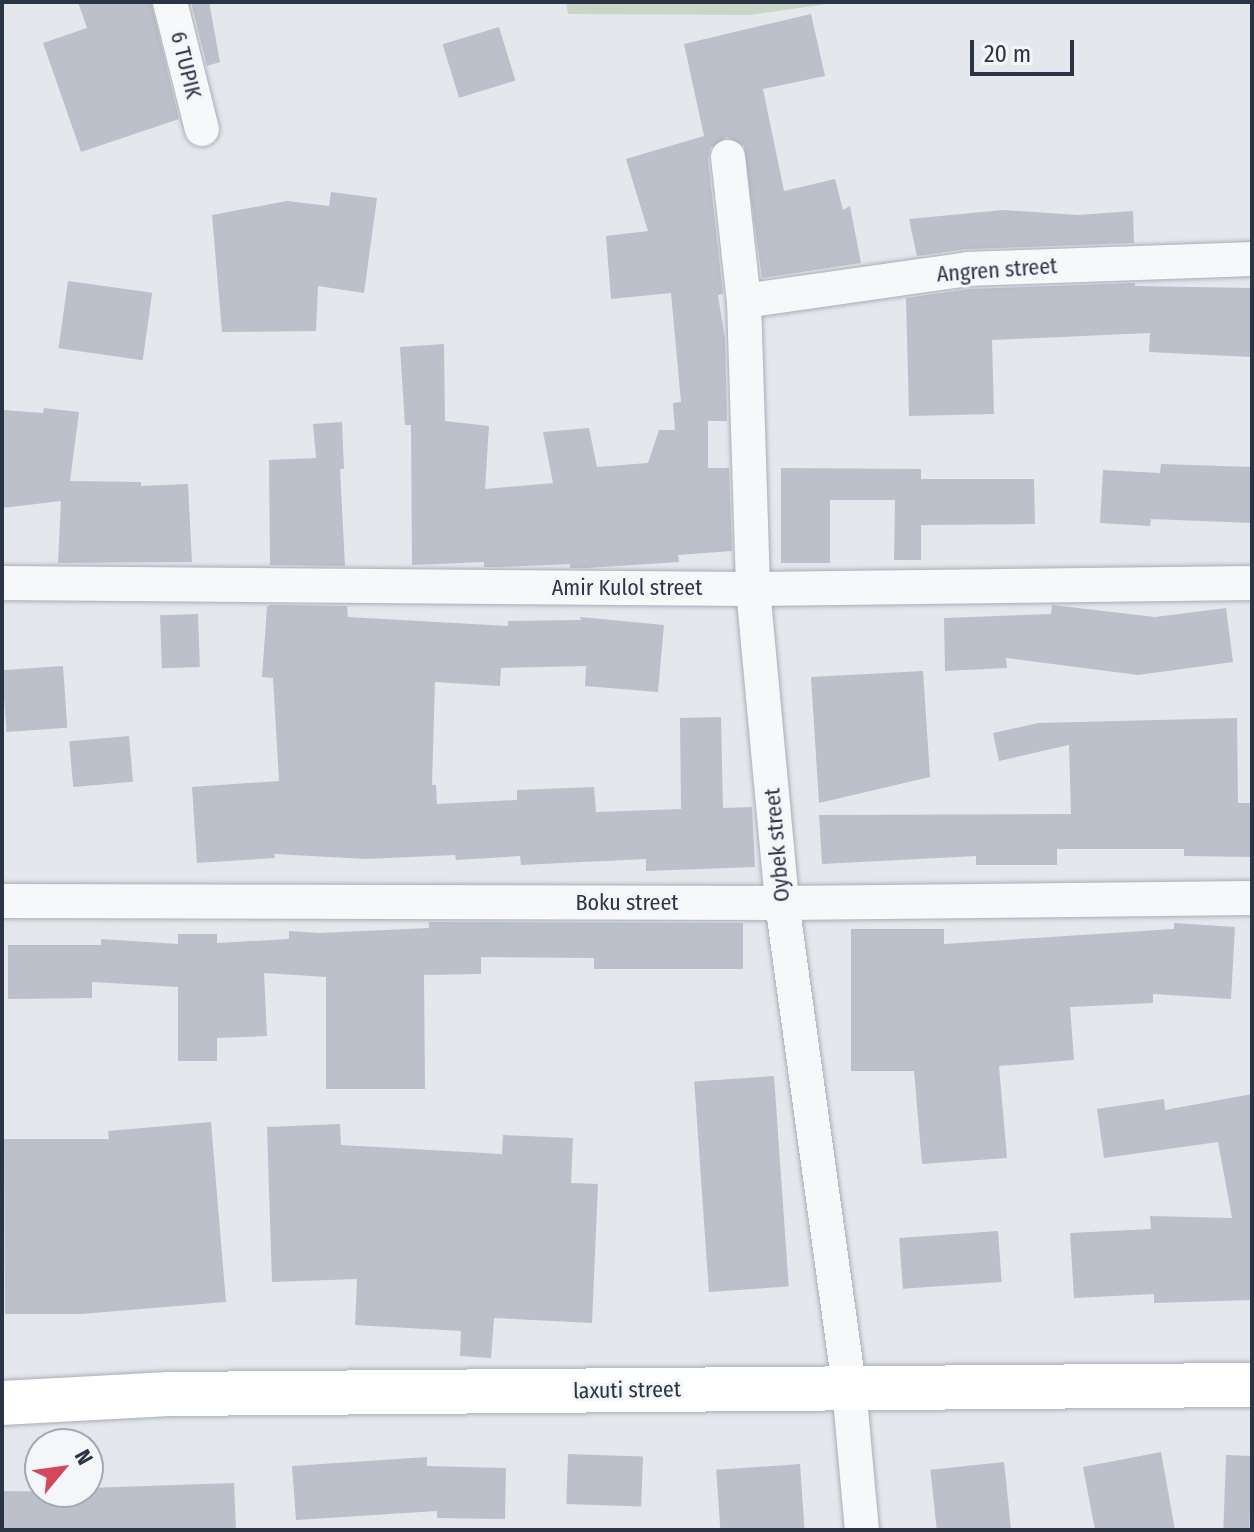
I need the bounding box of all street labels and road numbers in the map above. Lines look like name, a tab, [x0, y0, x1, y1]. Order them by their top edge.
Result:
street label: 6 TUPIK	[165, 29, 207, 101]
street label: Angren street	[936, 253, 1058, 287]
street label: Amir Kulol street	[552, 575, 702, 601]
street label: Oybek street	[759, 787, 795, 903]
street label: Boku street	[576, 890, 678, 916]
street label: laxuti street	[573, 1376, 681, 1404]

